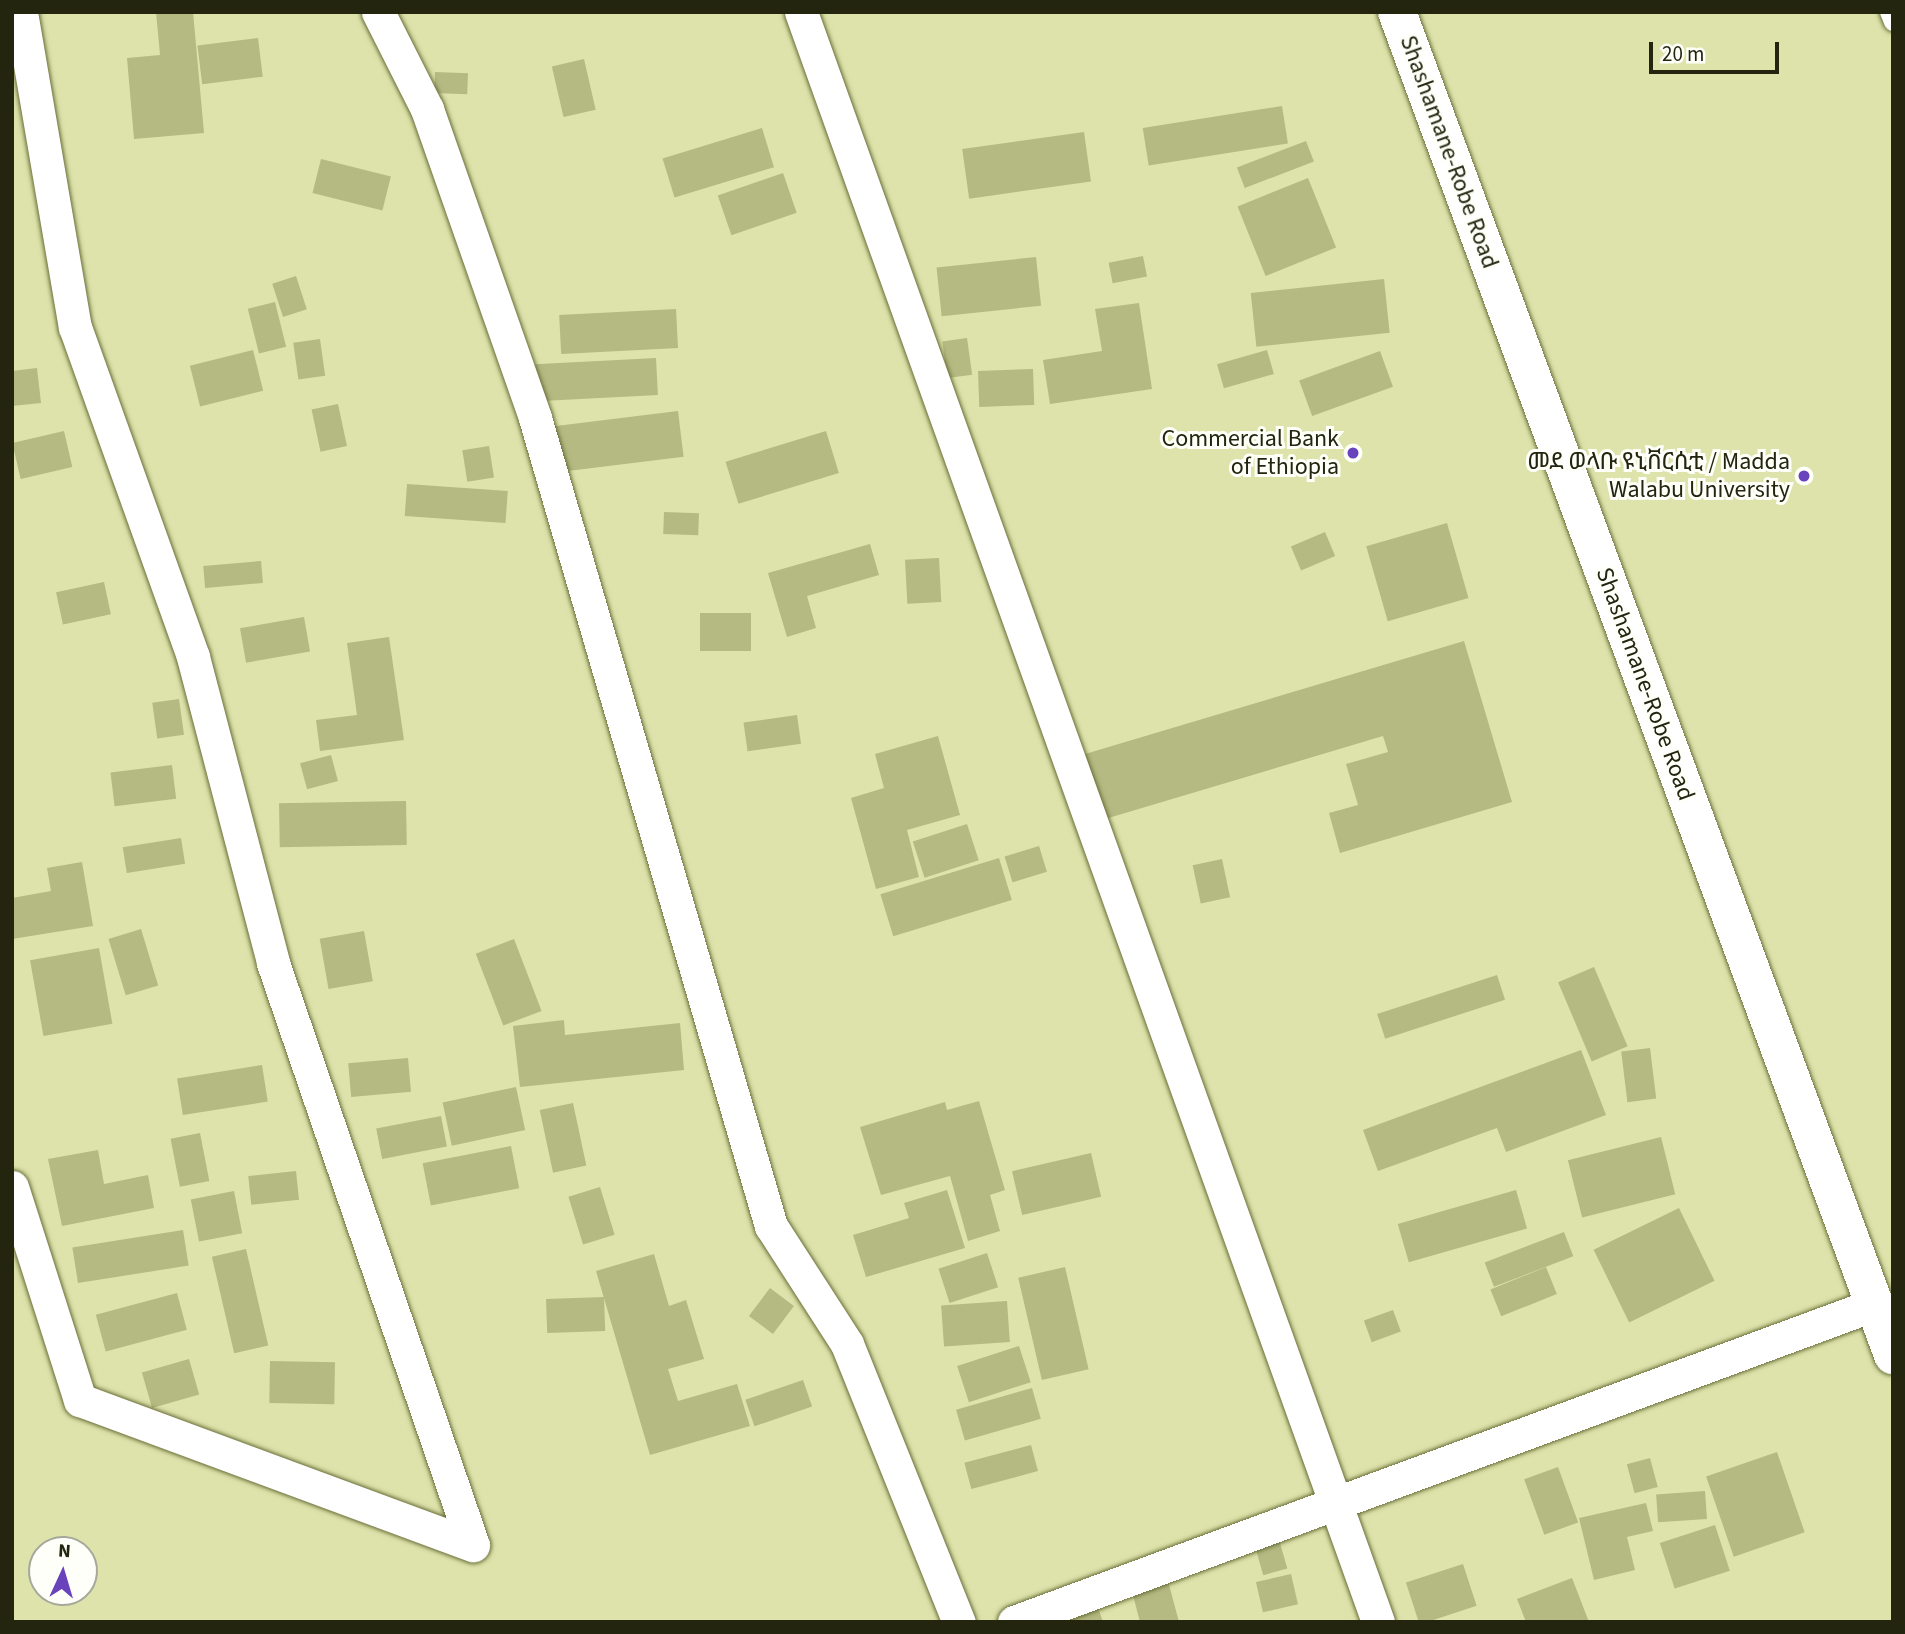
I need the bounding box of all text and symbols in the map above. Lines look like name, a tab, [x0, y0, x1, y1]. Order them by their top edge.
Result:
scale bar	[1653, 28, 1783, 72]
street label: Shashamane-Robe Road	[1393, 32, 1505, 272]
text: 20 m	[1662, 39, 1704, 69]
place label: Commercial Bank of Ethiopia	[1161, 425, 1339, 481]
marker: Commercial Bank of Ethiopia	[1345, 445, 1361, 461]
place label: መደ ወላቡ ዩኒቨርሲቲ / Madda Walabu University	[1527, 448, 1790, 504]
marker: መደ ወላቡ ዩኒቨርሲቲ / Madda Walabu University	[1796, 468, 1812, 484]
street label: Shashamane-Robe Road	[1589, 564, 1701, 804]
north arrow	[28, 1536, 98, 1606]
text: N	[57, 1538, 72, 1565]

